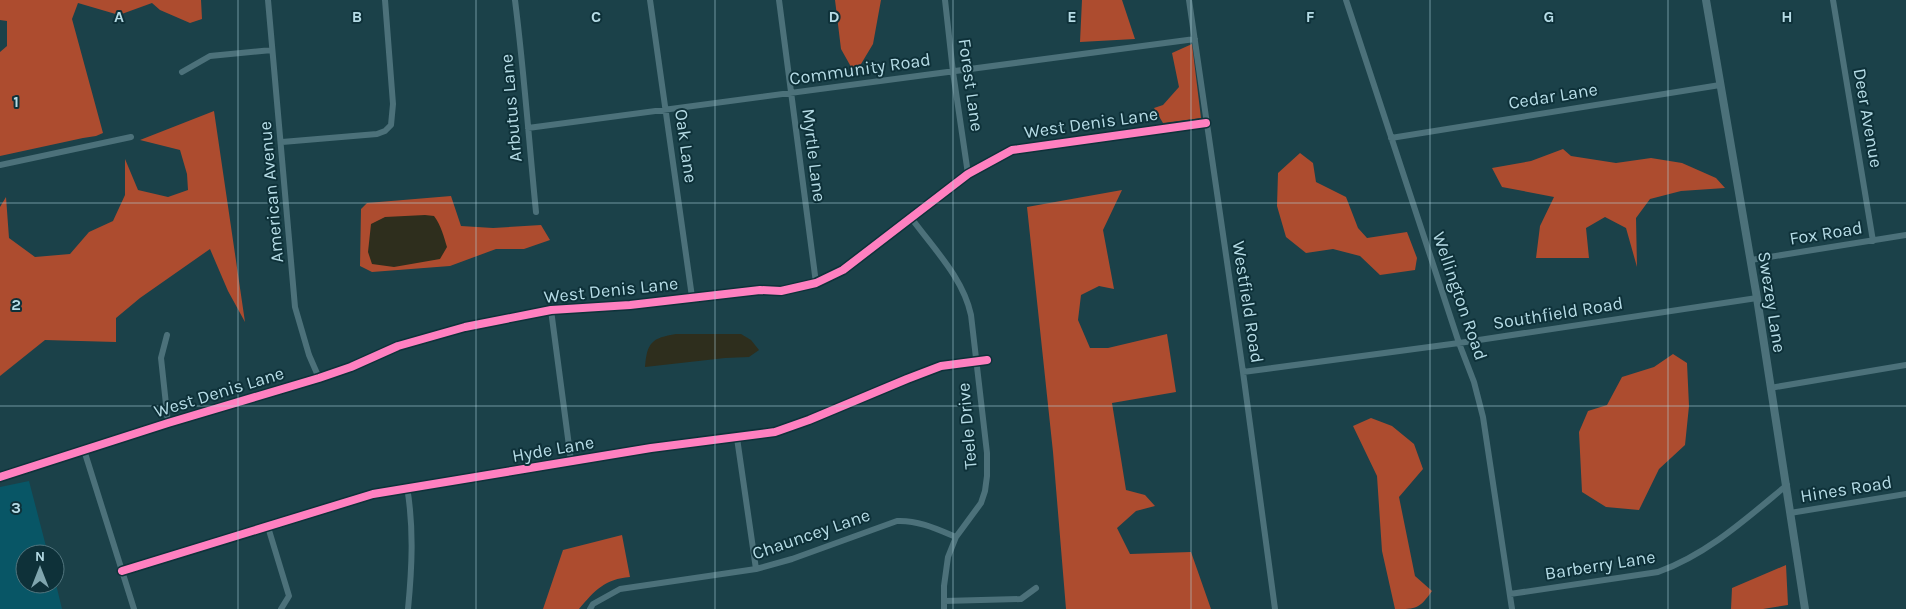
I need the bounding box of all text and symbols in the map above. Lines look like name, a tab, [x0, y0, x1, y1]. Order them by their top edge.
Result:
text: A	[114, 7, 124, 26]
text: B	[352, 7, 362, 26]
text: C	[591, 7, 601, 26]
text: D	[829, 7, 840, 26]
text: E	[1067, 7, 1077, 26]
text: F	[1306, 7, 1315, 26]
text: G	[1544, 7, 1554, 26]
text: H	[1781, 7, 1793, 26]
street label: Forest Lane	[954, 37, 988, 133]
street label: Community Road	[788, 48, 932, 90]
street label: Arbutus Lane	[495, 53, 527, 163]
street label: Deer Avenue	[1848, 67, 1888, 169]
street label: Cedar Lane	[1507, 78, 1599, 114]
text: 1	[13, 92, 19, 111]
street label: West Denis Lane	[1023, 103, 1159, 143]
street label: Myrtle Lane	[797, 107, 831, 203]
street label: Oak Lane	[670, 108, 702, 184]
street label: American Avenue	[254, 120, 288, 264]
street label: Fox Road	[1788, 216, 1864, 250]
street label: Wellington Road	[1428, 229, 1492, 363]
street label: Westfield Road	[1228, 239, 1268, 365]
street label: Swezey Lane	[1753, 250, 1791, 354]
street label: West Denis Lane	[543, 272, 679, 308]
street label: Southfield Road	[1491, 292, 1625, 334]
text: 2	[11, 295, 21, 314]
street label: West Denis Lane	[151, 362, 287, 422]
street label: Teele Drive	[952, 382, 982, 470]
street label: Hyde Lane	[510, 431, 596, 467]
street label: Hines Road	[1799, 471, 1893, 507]
text: 3	[11, 498, 21, 517]
street label: Chauncey Lane	[749, 504, 873, 564]
north arrow	[15, 544, 65, 594]
street label: Barberry Lane	[1543, 545, 1657, 585]
text: N	[35, 548, 45, 565]

